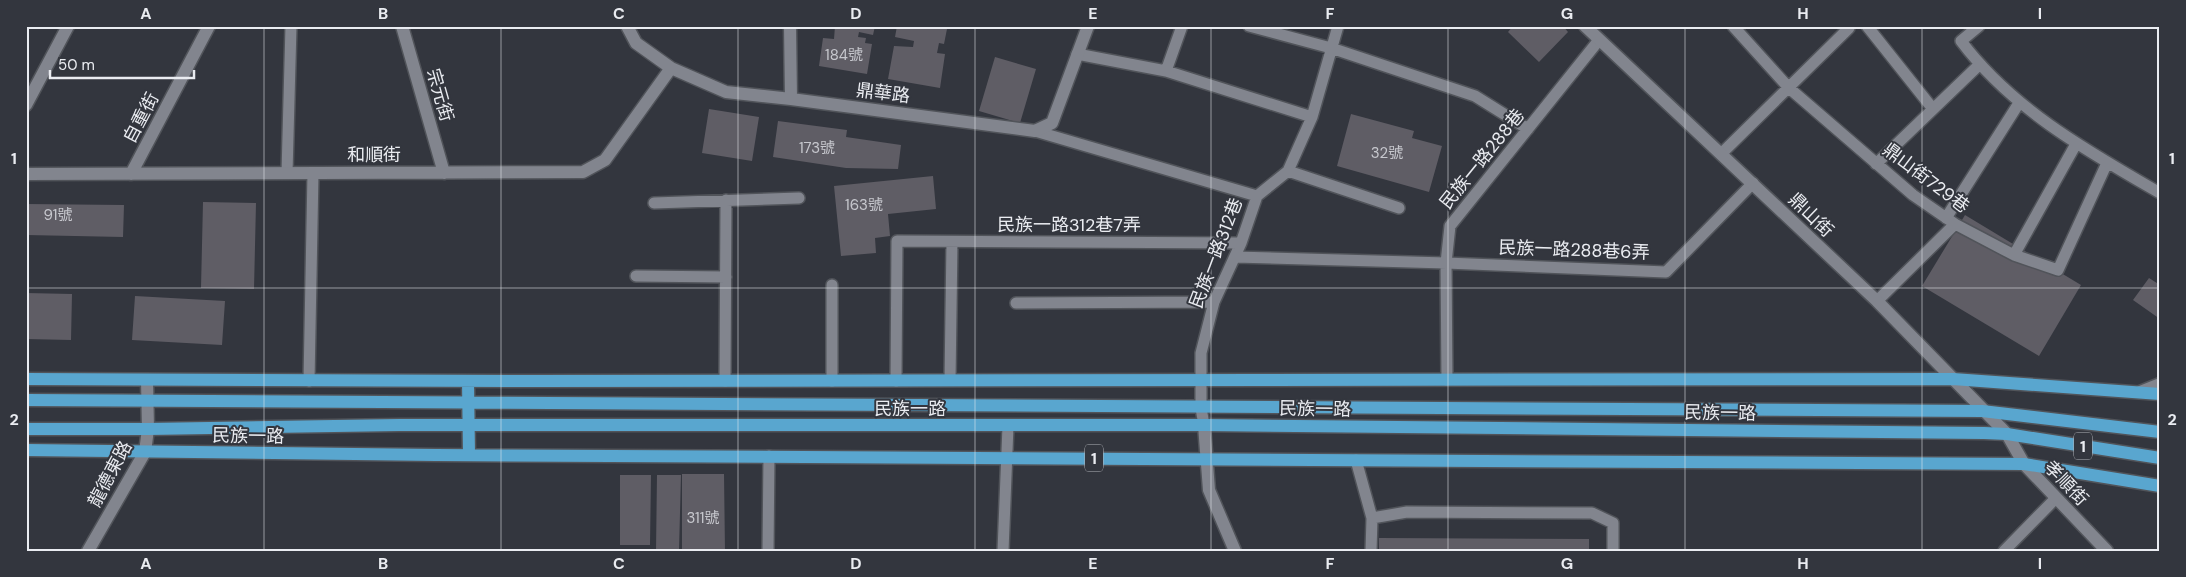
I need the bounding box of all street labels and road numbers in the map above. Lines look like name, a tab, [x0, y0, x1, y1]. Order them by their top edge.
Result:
street label: 宗元街	[421, 66, 459, 124]
street label: 鼎華路	[855, 78, 911, 108]
street label: 自重街	[118, 89, 164, 147]
street label: 民族一路288巷	[1434, 104, 1530, 214]
street label: 鼎山街729巷	[1878, 138, 1974, 218]
street label: 和順街	[347, 143, 401, 167]
street label: 鼎山街	[1783, 188, 1839, 242]
street label: 民族一路312巷	[1184, 194, 1248, 312]
street label: 民族一路312巷7弄	[997, 213, 1141, 237]
street label: 民族一路288巷6弄	[1498, 235, 1650, 265]
street label: 民族一路	[1279, 396, 1351, 422]
street label: 民族一路	[874, 397, 946, 421]
street label: 民族一路	[1684, 400, 1756, 426]
street label: 民族一路	[212, 423, 284, 449]
road number: 1	[2074, 432, 2092, 460]
street label: 龍德東路	[83, 437, 137, 511]
road number: 1	[1085, 444, 1103, 472]
street label: 孝順街	[2039, 455, 2093, 511]

